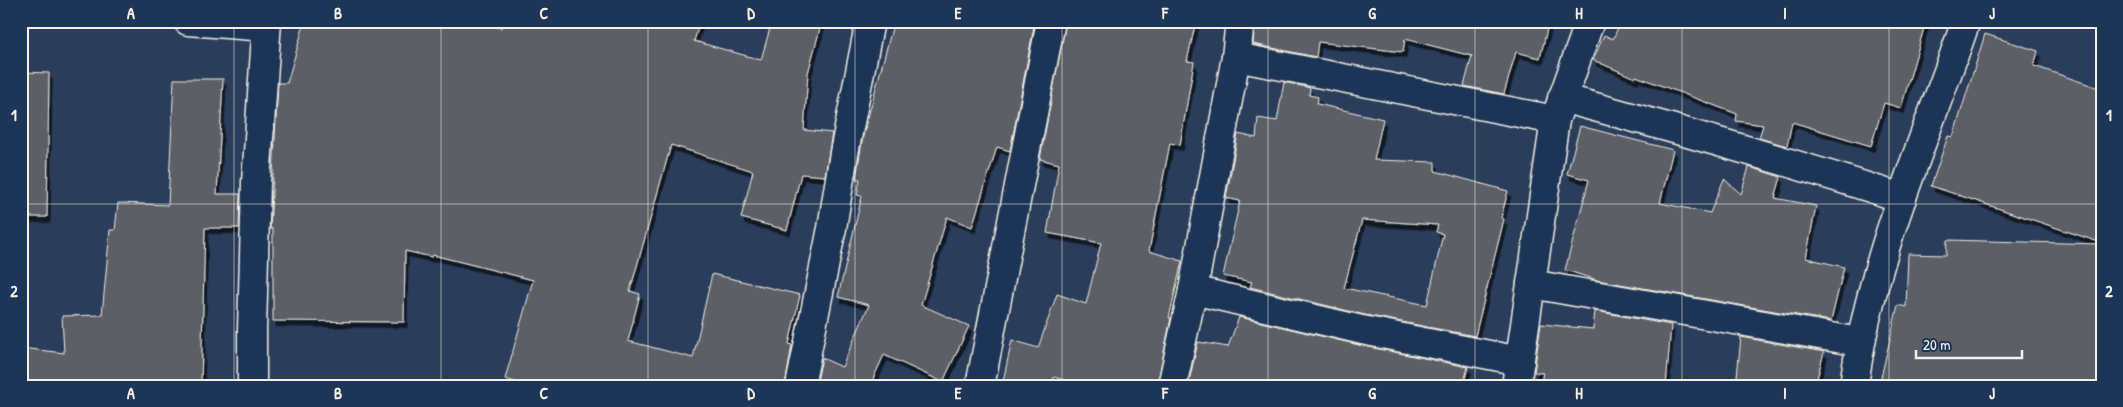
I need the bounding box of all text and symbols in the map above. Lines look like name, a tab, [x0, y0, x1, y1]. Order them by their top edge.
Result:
text: A	[127, 2, 135, 24]
text: B	[334, 2, 342, 24]
text: C	[540, 2, 549, 24]
text: D	[747, 2, 755, 24]
text: E	[954, 2, 962, 24]
text: F	[1161, 2, 1169, 24]
text: G	[1368, 2, 1376, 24]
text: H	[1575, 2, 1583, 24]
text: I	[1783, 2, 1787, 24]
text: J	[1989, 2, 1995, 24]
text: 1	[11, 104, 17, 126]
text: 1	[2106, 104, 2112, 126]
text: 2	[10, 280, 18, 302]
text: 2	[2105, 280, 2113, 302]
scale bar	[1916, 327, 2022, 359]
text: 20 m	[1923, 334, 1950, 355]
text: A	[127, 382, 135, 404]
text: B	[334, 382, 342, 404]
text: C	[540, 382, 549, 404]
text: D	[747, 382, 755, 404]
text: E	[954, 382, 962, 404]
text: F	[1161, 382, 1169, 404]
text: G	[1368, 382, 1376, 404]
text: H	[1575, 382, 1583, 404]
text: I	[1783, 382, 1787, 404]
text: J	[1989, 382, 1995, 404]

